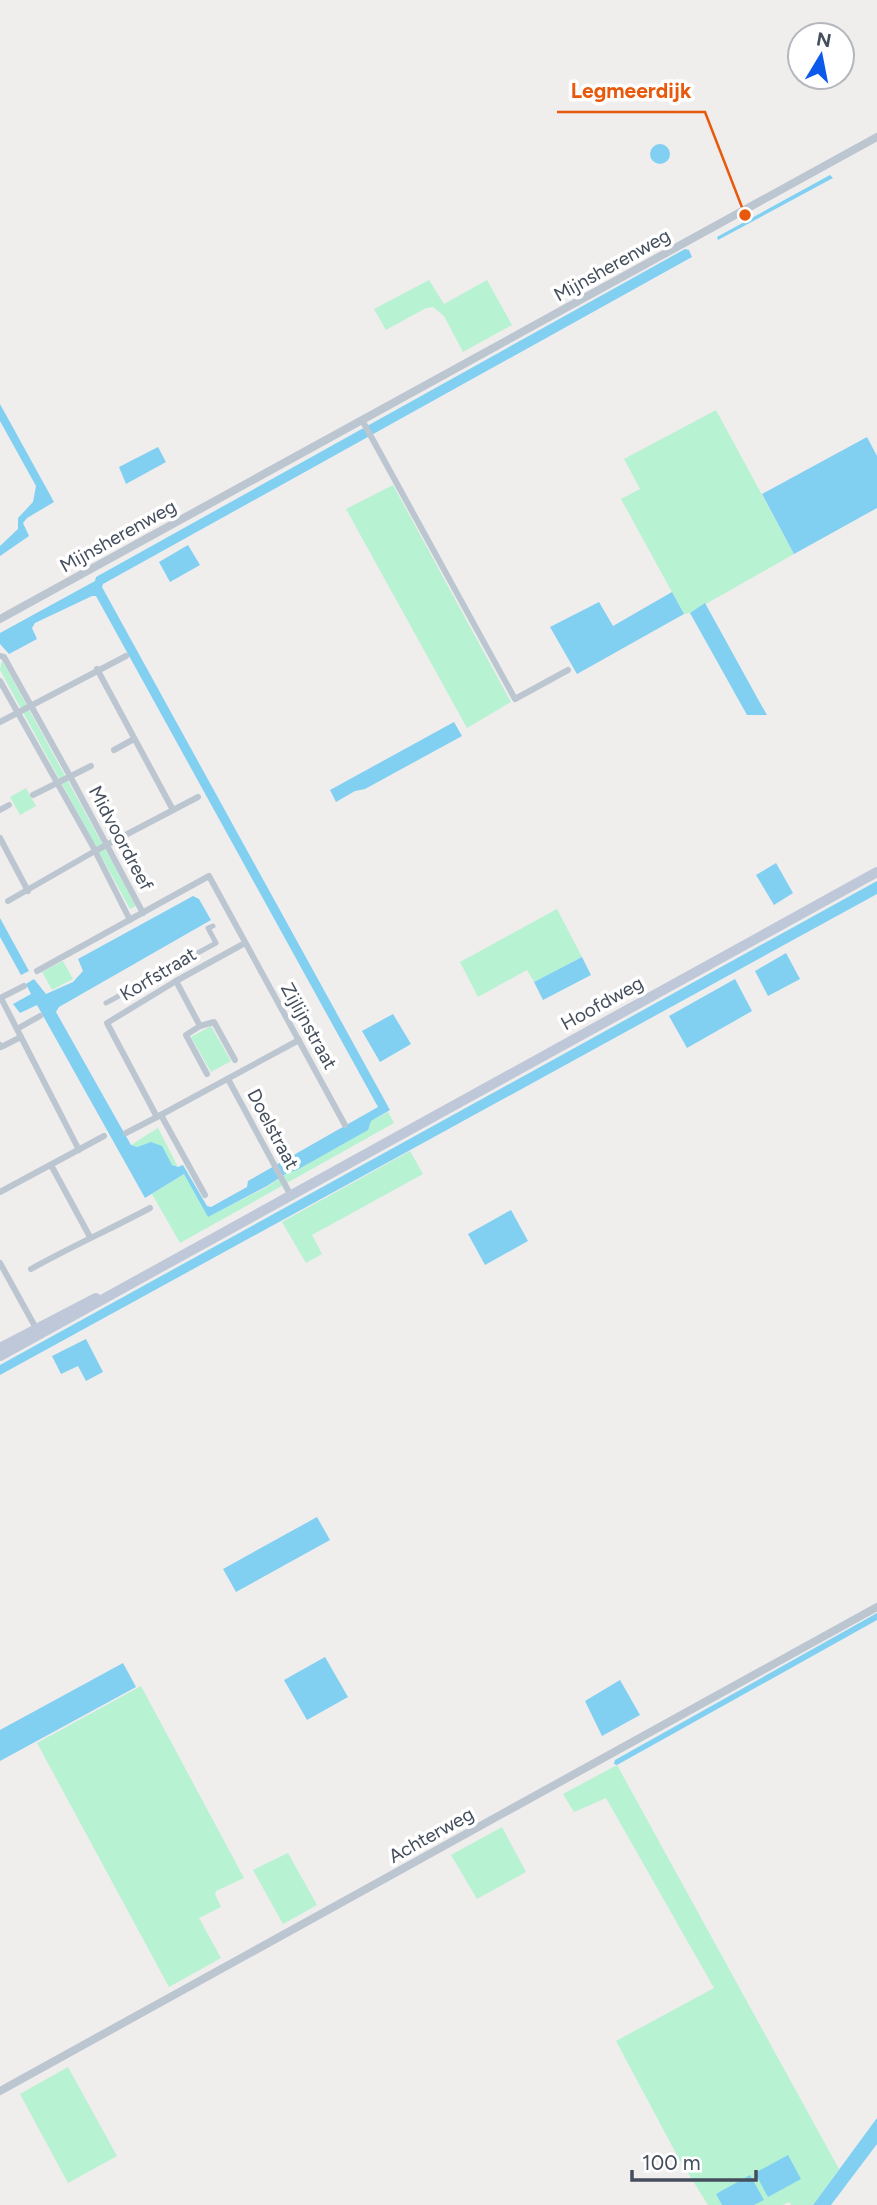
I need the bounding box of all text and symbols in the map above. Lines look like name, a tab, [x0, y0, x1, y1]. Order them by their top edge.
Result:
north arrow	[786, 21, 856, 91]
text: N	[815, 27, 833, 52]
callout: Legmeerdijk	[557, 70, 705, 112]
text: Legmeerdijk	[571, 78, 692, 103]
street label: Mijnsherenweg	[550, 224, 674, 306]
street label: Mijnsherenweg	[56, 495, 180, 577]
street label: Midvoordreef	[84, 782, 158, 894]
street label: Korfstraat	[116, 942, 200, 1006]
street label: Hoofdweg	[557, 971, 647, 1035]
street label: Zijlijnstraat	[276, 979, 342, 1073]
street label: Doelstraat	[242, 1085, 304, 1173]
street label: Achterweg	[384, 1802, 478, 1868]
scale bar	[632, 2138, 756, 2182]
text: 100 m	[642, 2150, 701, 2175]

